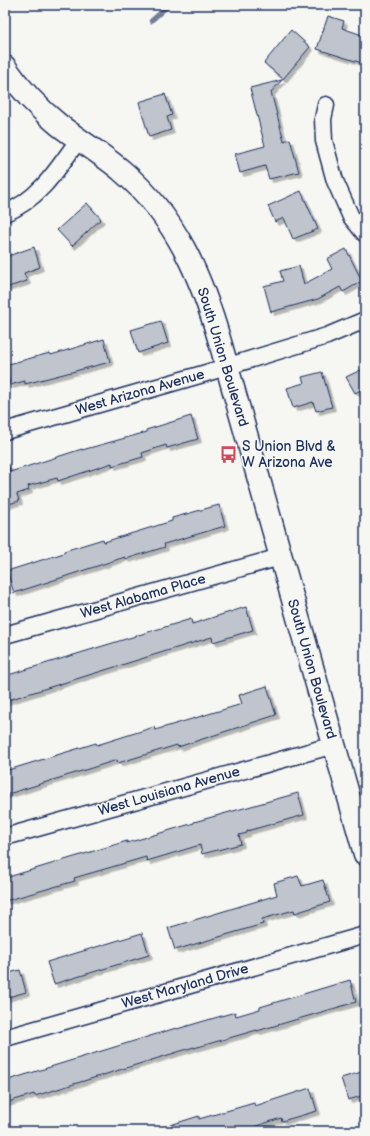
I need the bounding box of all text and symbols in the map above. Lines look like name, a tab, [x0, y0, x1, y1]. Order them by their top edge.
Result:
street label: South Union Boulevard	[194, 285, 252, 429]
street label: West Arizona Avenue	[74, 365, 206, 419]
place label: S Union Blvd & W Arizona Ave	[242, 438, 336, 471]
bus stop icon: S Union Blvd & W Arizona Ave	[219, 444, 239, 464]
street label: West Alabama Place	[78, 570, 208, 622]
street label: South Union Boulevard	[284, 597, 340, 741]
street label: West Louisiana Avenue	[96, 763, 242, 819]
street label: West Maryland Drive	[120, 960, 250, 1012]

